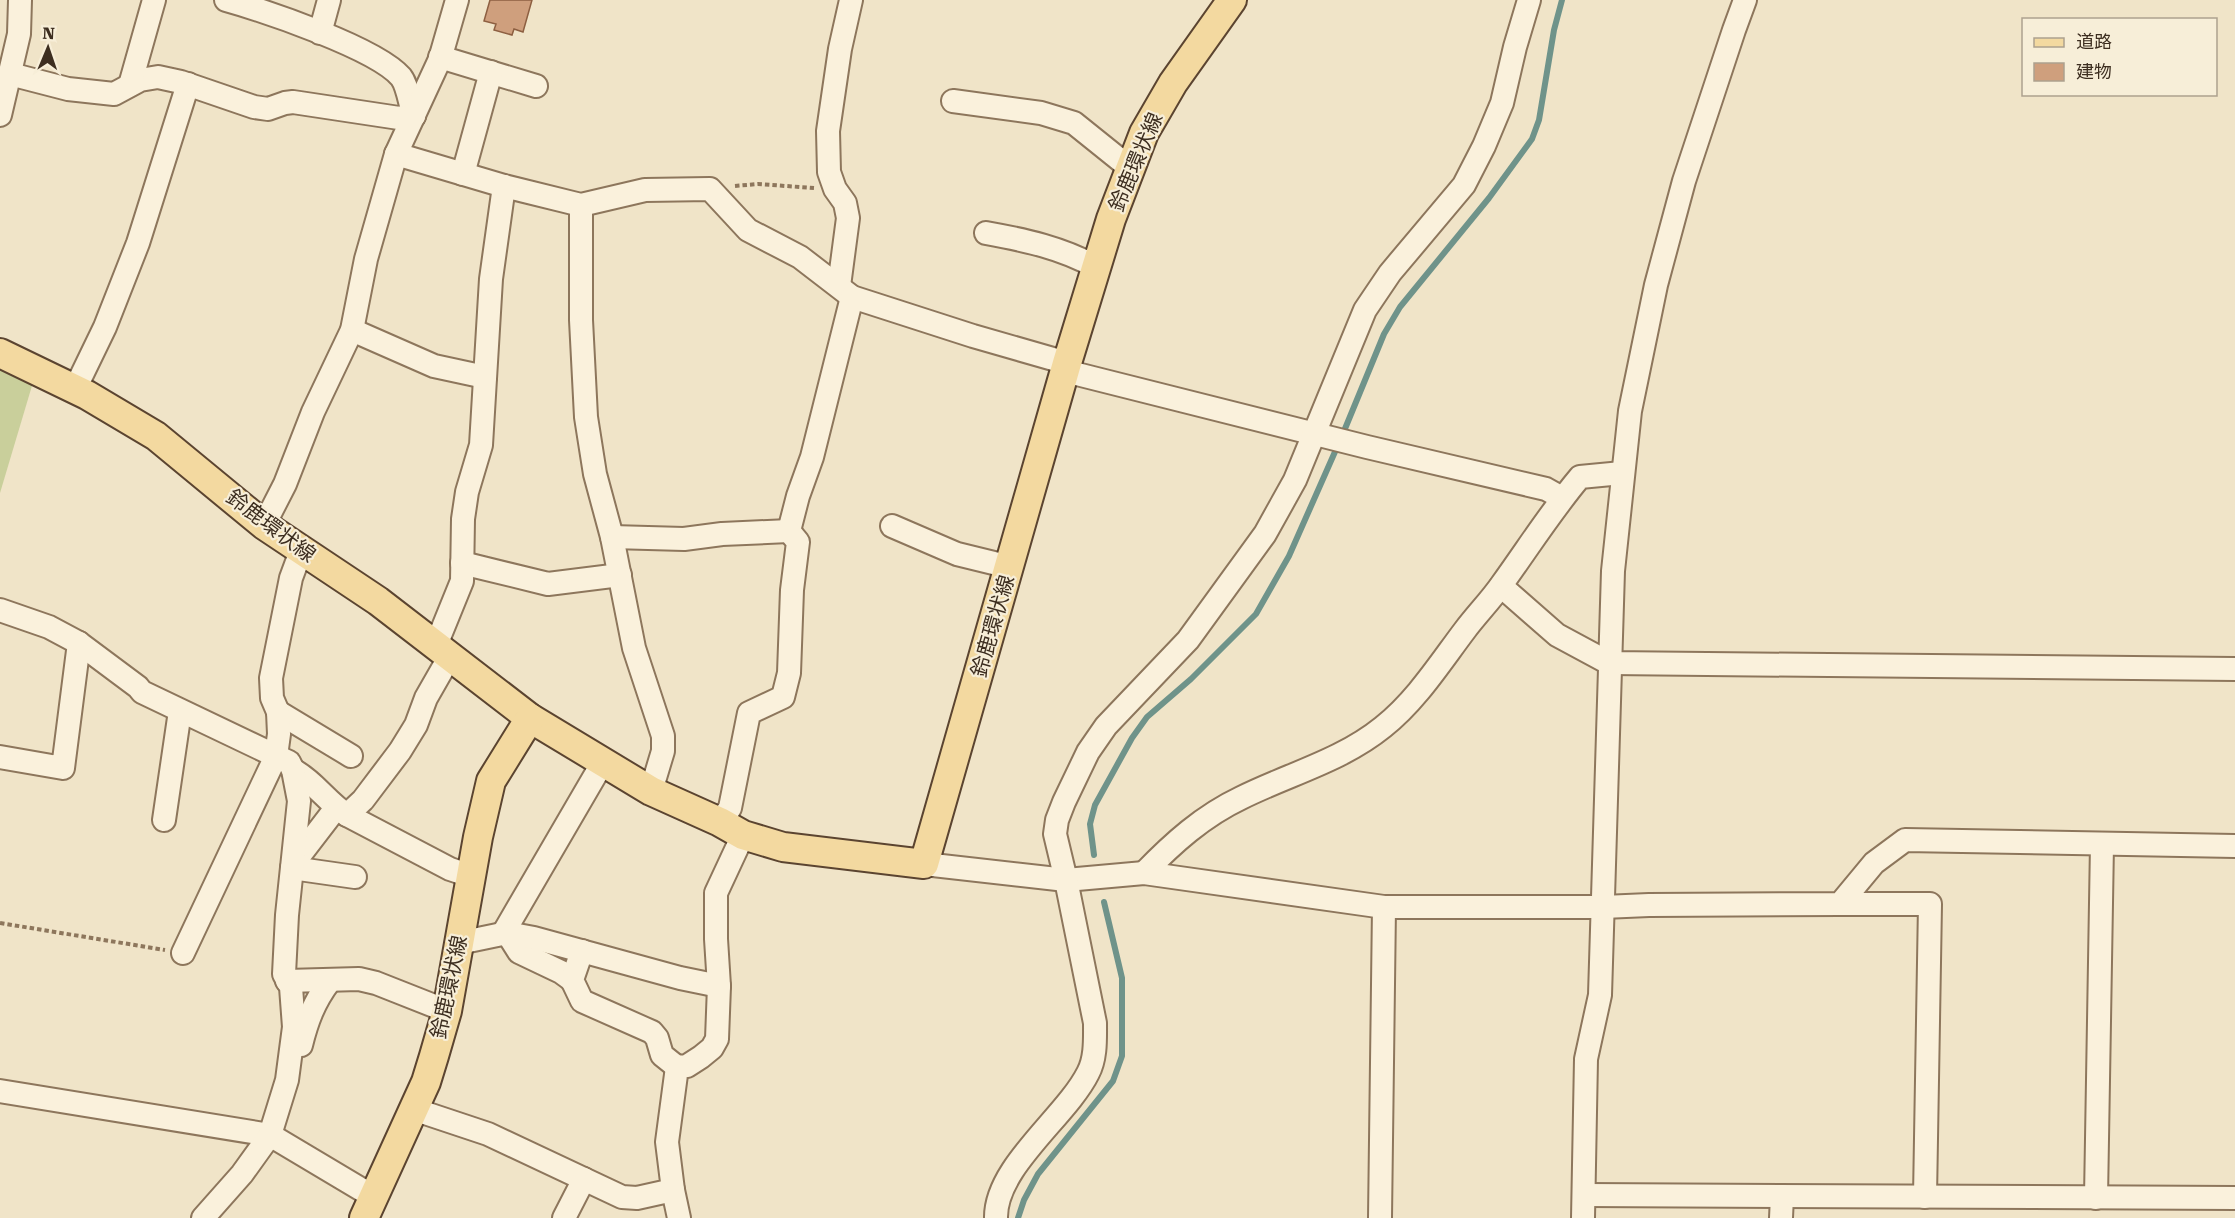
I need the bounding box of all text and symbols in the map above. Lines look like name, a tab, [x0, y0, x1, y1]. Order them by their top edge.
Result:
north arrow	[18, 18, 78, 78]
legend	[2022, 18, 2217, 96]
text: N	[42, 24, 55, 43]
text: 道路	[2076, 31, 2112, 52]
text: 建物	[2076, 61, 2112, 82]
street label: 鈴鹿環状線	[1104, 109, 1168, 215]
street label: 鈴鹿環状線	[222, 485, 320, 567]
street label: 鈴鹿環状線	[967, 572, 1019, 680]
street label: 鈴鹿環状線	[426, 933, 472, 1041]

